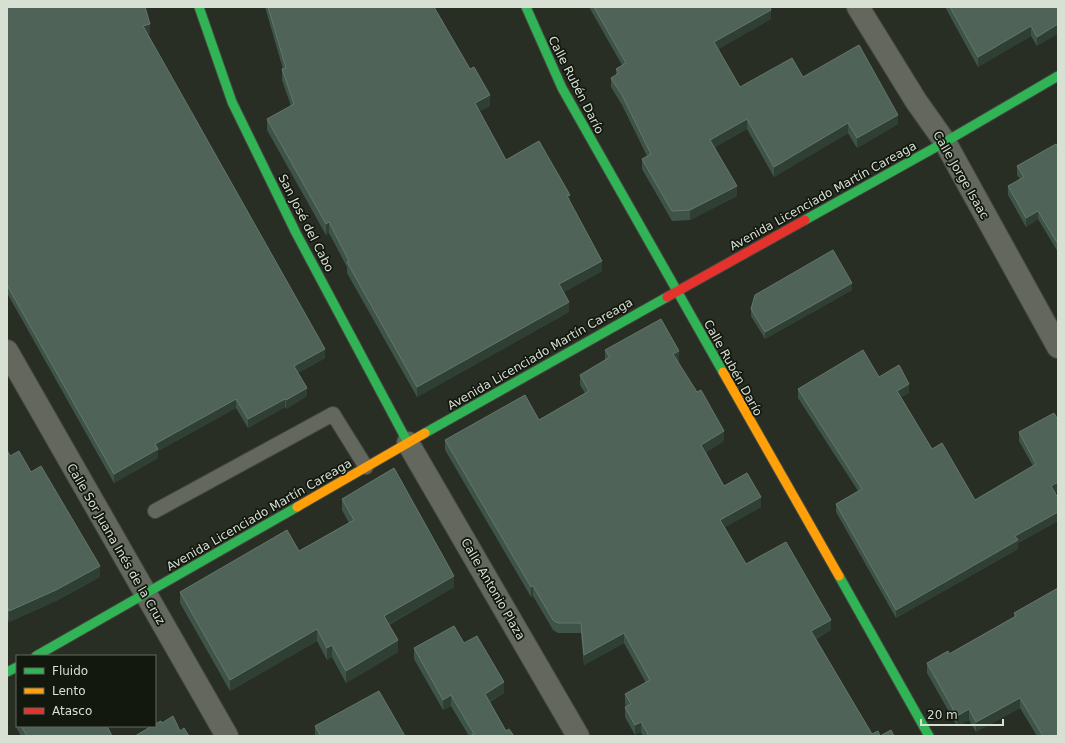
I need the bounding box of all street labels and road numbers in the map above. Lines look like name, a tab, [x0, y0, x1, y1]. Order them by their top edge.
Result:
street label: Calle Rubén Darío	[545, 34, 607, 136]
street label: Calle Jorge Isaac	[930, 129, 992, 221]
street label: Avenida Licenciado Martín Careaga	[727, 139, 919, 253]
street label: San José del Cabo	[275, 172, 337, 274]
street label: Avenida Licenciado Martín Careaga	[445, 295, 635, 413]
street label: Calle Rubén Darío	[701, 318, 765, 418]
street label: Avenida Licenciado Martín Careaga	[164, 456, 354, 574]
street label: Calle Sor Juana Inés de la Cruz	[64, 461, 168, 627]
street label: Calle Antonio Plaza	[458, 536, 528, 642]

